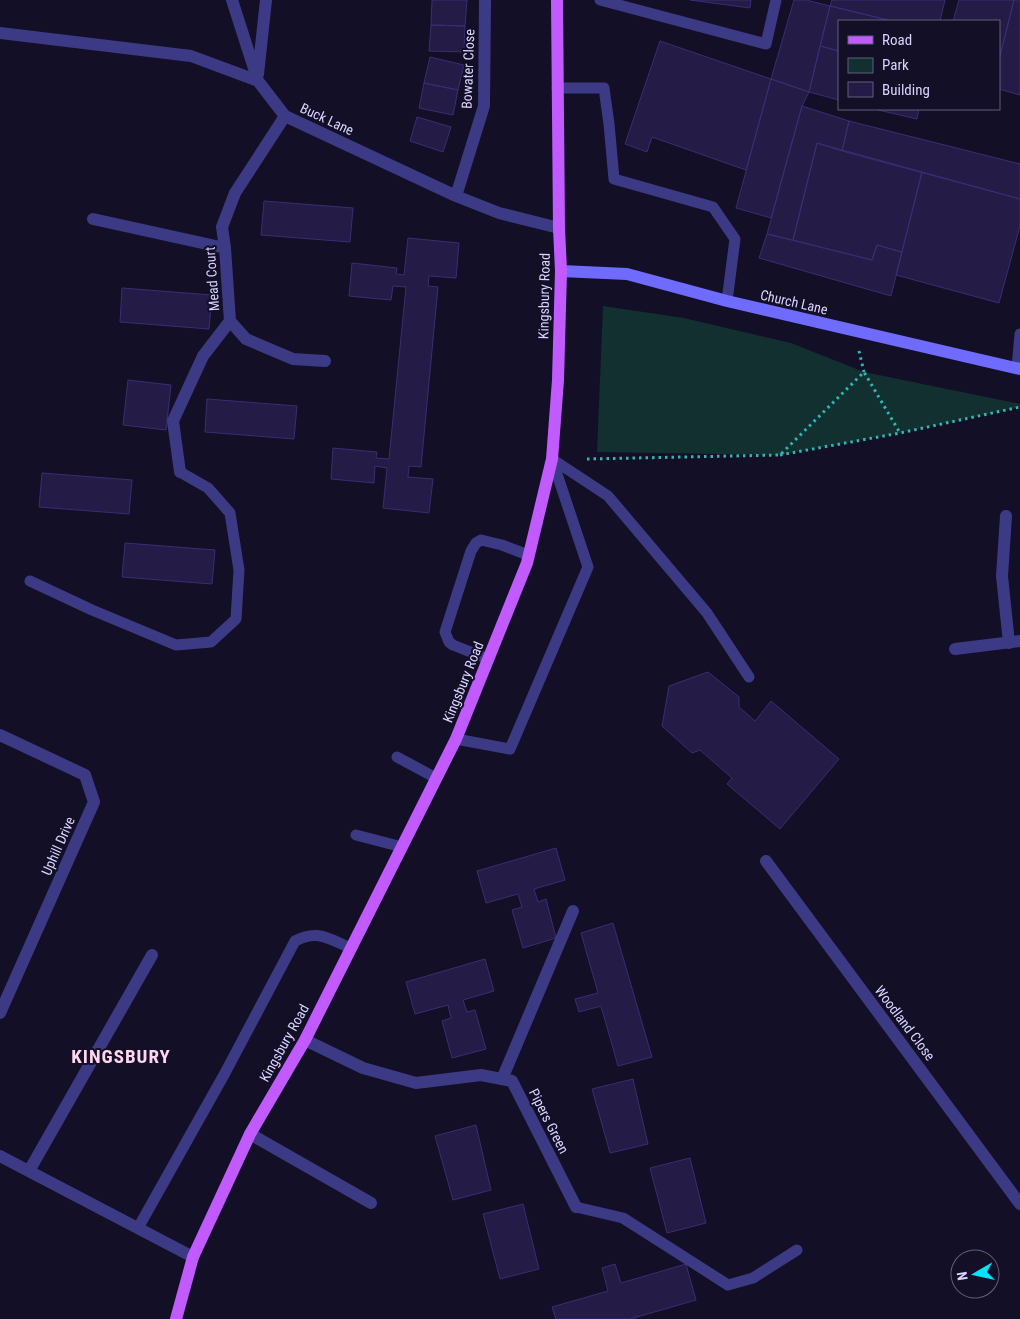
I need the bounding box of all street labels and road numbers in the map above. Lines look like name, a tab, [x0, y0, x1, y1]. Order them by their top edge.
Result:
street label: Bowater Close	[459, 28, 477, 109]
street label: Buck Lane	[298, 100, 357, 139]
street label: Mead Court	[202, 246, 222, 312]
street label: Kingsbury Road	[535, 253, 553, 339]
street label: Church Lane	[759, 286, 830, 318]
street label: Kingsbury Road	[439, 639, 487, 725]
street label: Uphill Drive	[38, 814, 78, 878]
street label: Woodland Close	[872, 982, 939, 1064]
street label: Kingsbury Road	[256, 1001, 312, 1085]
street label: Pipers Green	[526, 1086, 572, 1156]

